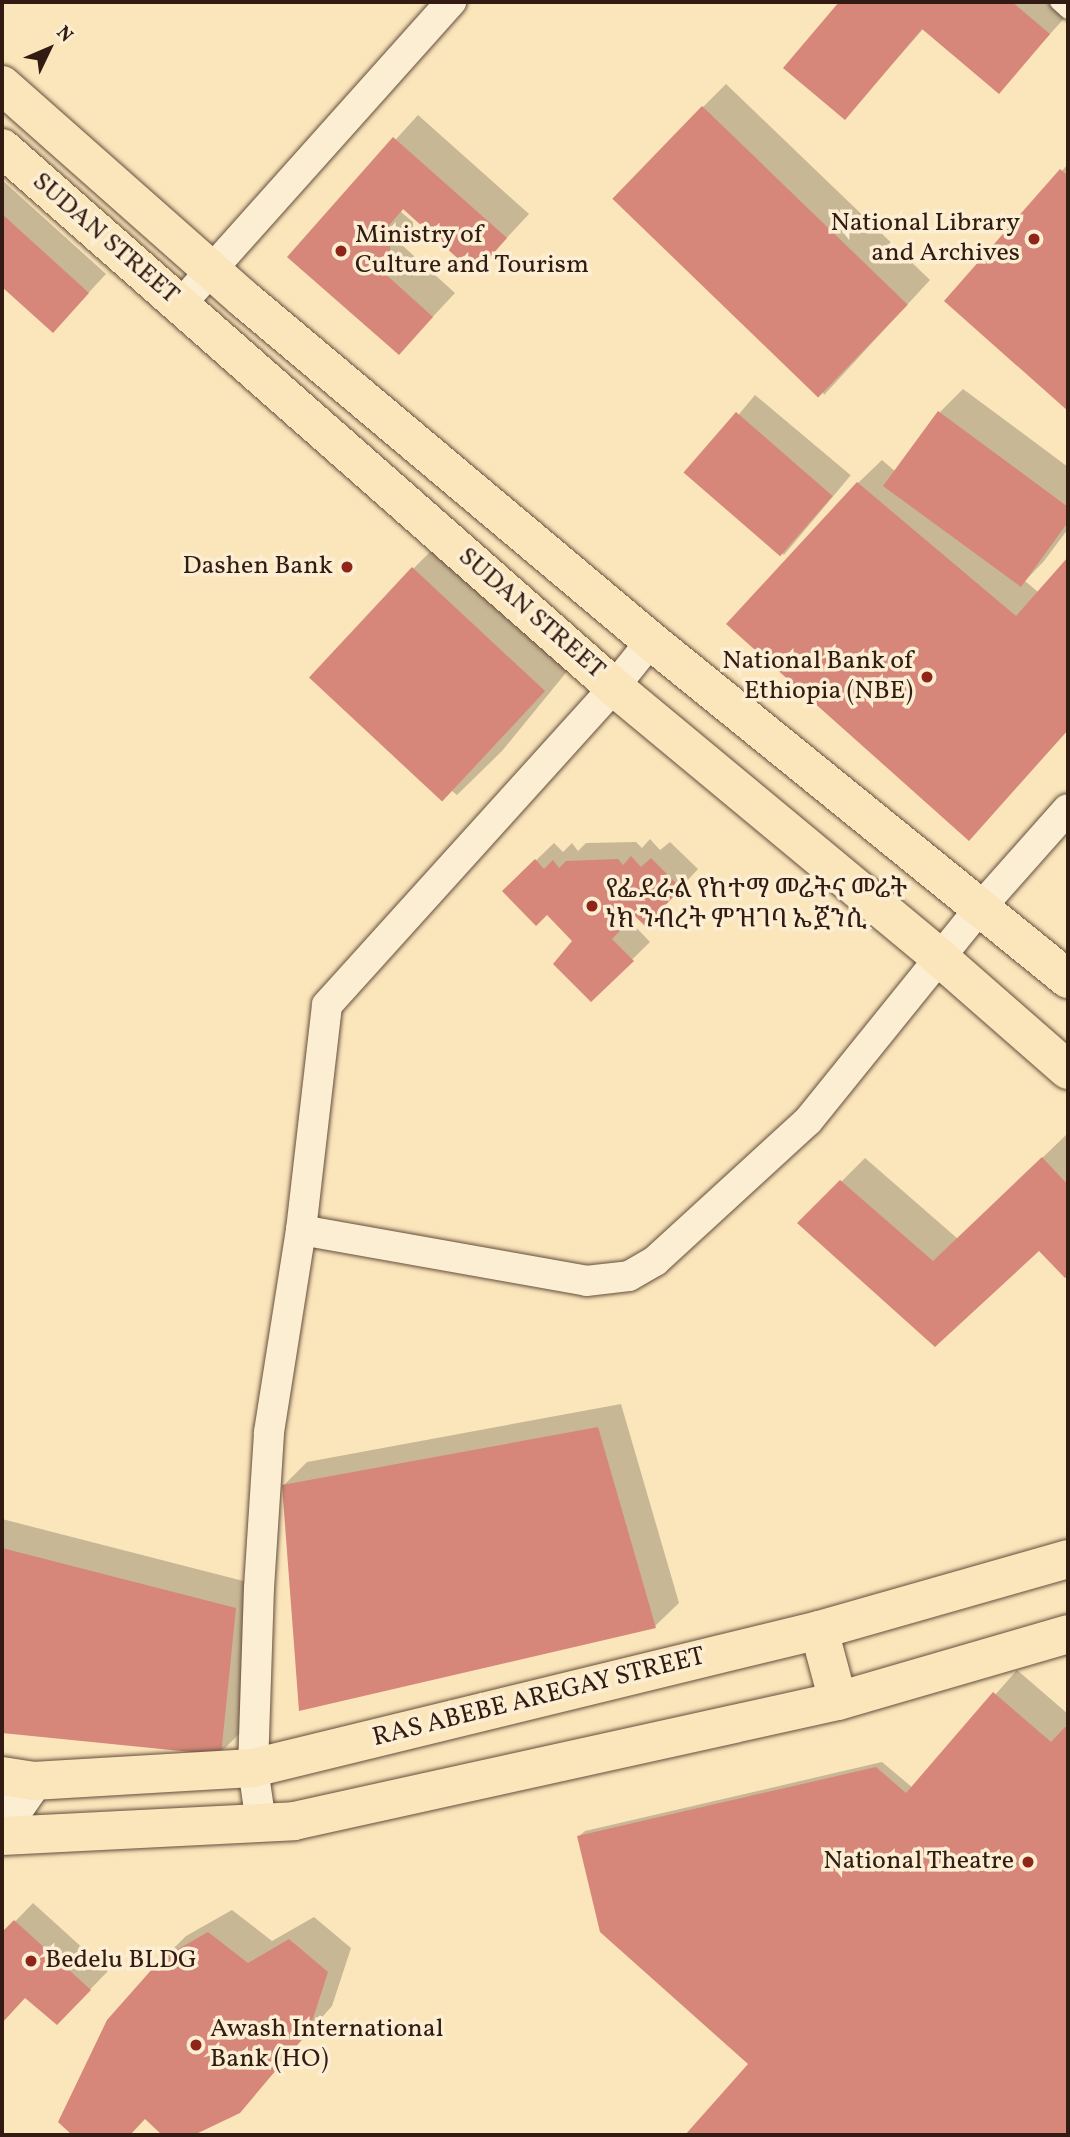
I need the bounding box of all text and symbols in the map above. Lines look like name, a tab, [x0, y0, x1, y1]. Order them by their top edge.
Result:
north arrow	[14, 14, 84, 84]
text: N	[50, 20, 78, 48]
street label: SUDAN STREET	[25, 167, 185, 311]
place label: National Library and Archives	[831, 208, 1020, 270]
place label: Ministry of Culture and Tourism	[355, 220, 590, 282]
marker: National Library and Archives	[1026, 231, 1042, 247]
marker: Ministry of Culture and Tourism	[333, 243, 349, 259]
street label: SUDAN STREET	[451, 542, 611, 686]
place label: Dashen Bank	[183, 551, 333, 583]
marker: Dashen Bank	[339, 559, 355, 575]
place label: National Bank of Ethiopia (NBE)	[722, 646, 913, 708]
marker: National Bank of Ethiopia (NBE)	[919, 669, 935, 685]
place label: የፌደራል የከተማ መሬትና መሬት ነክ ንብረት ምዝገባ ኤጀንሲ	[606, 875, 907, 936]
marker: የፌደራል የከተማ መሬትና መሬት ነክ ንብረት ምዝገባ ኤጀንሲ	[584, 898, 600, 914]
street label: RAS ABEBE AREGAY STREET	[369, 1641, 709, 1755]
place label: National Theatre	[823, 1846, 1014, 1878]
marker: National Theatre	[1020, 1854, 1036, 1870]
place label: Bedelu BLDG	[45, 1945, 197, 1977]
marker: Bedelu BLDG	[23, 1953, 39, 1969]
place label: Awash International Bank (HO)	[210, 2014, 444, 2076]
marker: Awash International Bank (HO)	[188, 2037, 204, 2053]

